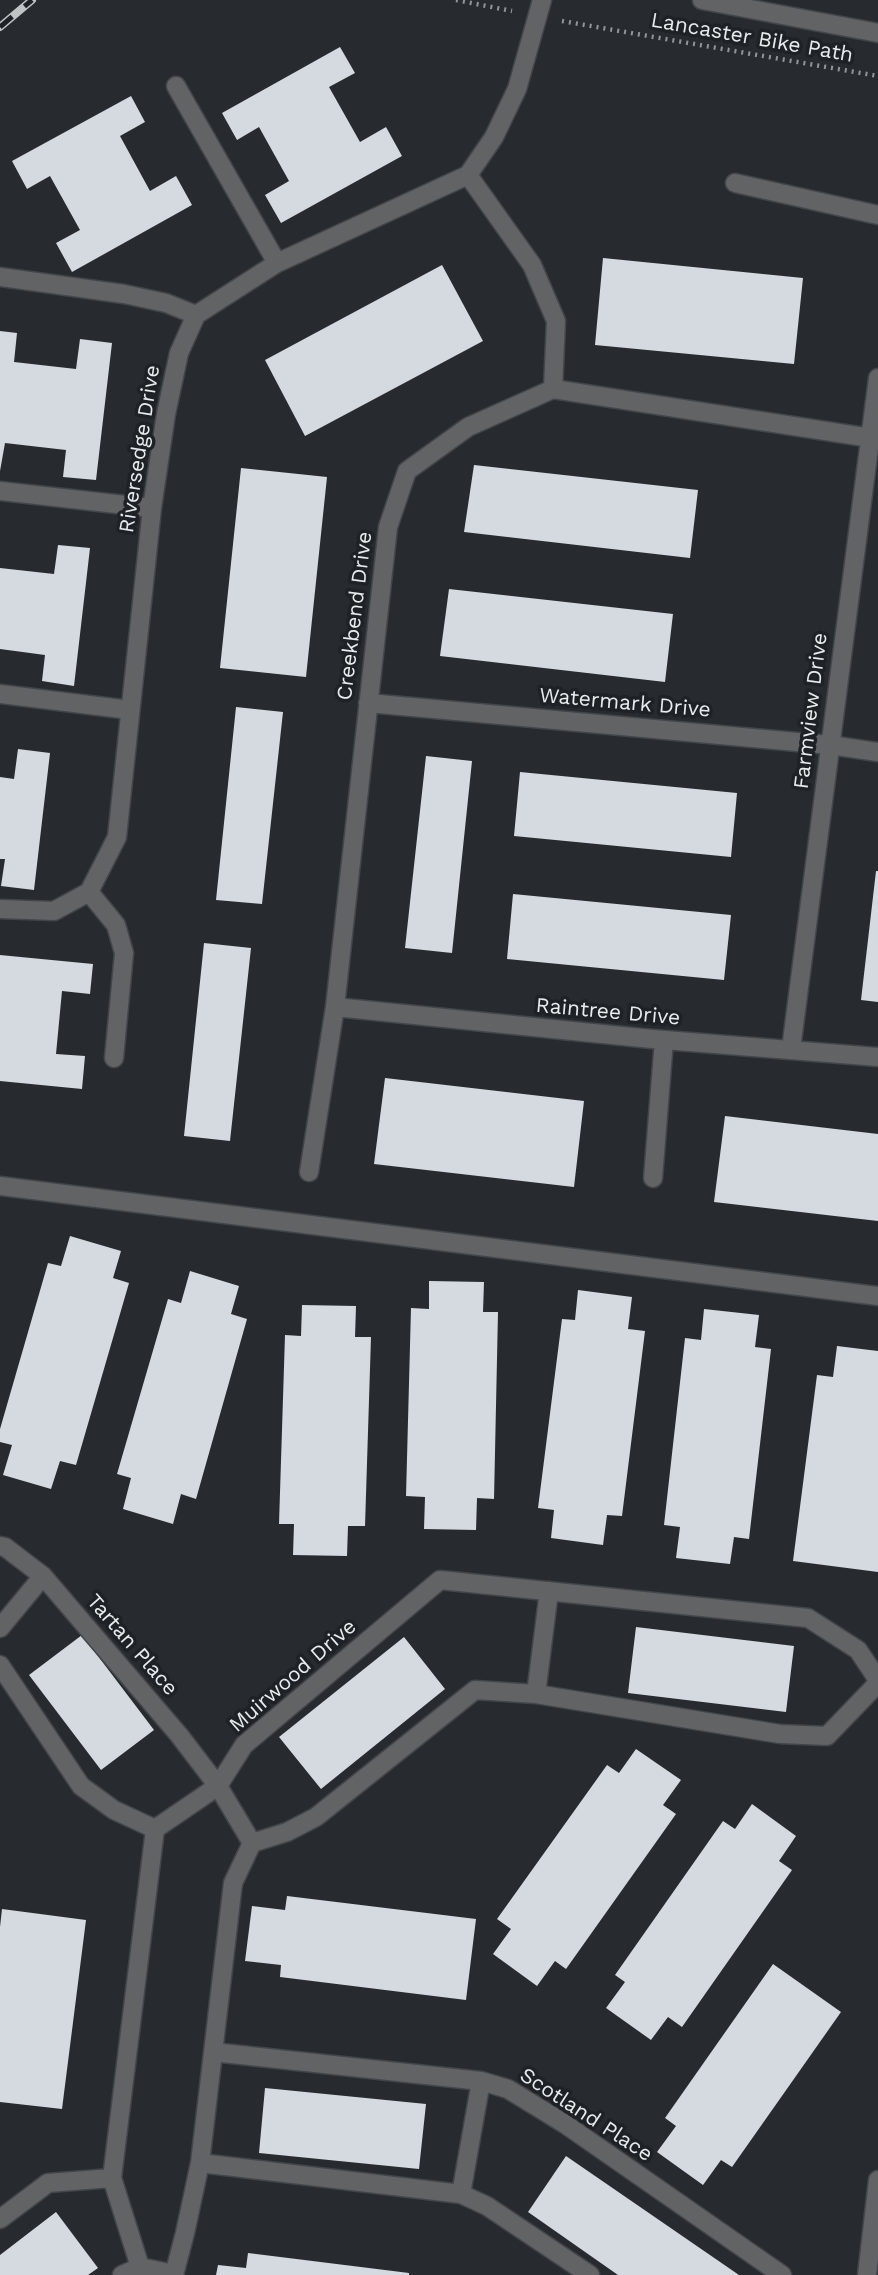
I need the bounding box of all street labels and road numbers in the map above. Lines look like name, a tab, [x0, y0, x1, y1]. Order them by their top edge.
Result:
street label: Lancaster Bike Path	[649, 8, 855, 68]
street label: Riversedge Drive	[114, 363, 166, 535]
street label: Creekbend Drive	[332, 530, 378, 702]
street label: Farmview Drive	[789, 631, 833, 791]
street label: Watermark Drive	[538, 683, 712, 723]
street label: Raintree Drive	[535, 993, 681, 1031]
street label: Tartan Place	[81, 1589, 183, 1701]
street label: Muirwood Drive	[224, 1614, 362, 1738]
street label: Scotland Place	[515, 2063, 657, 2167]

